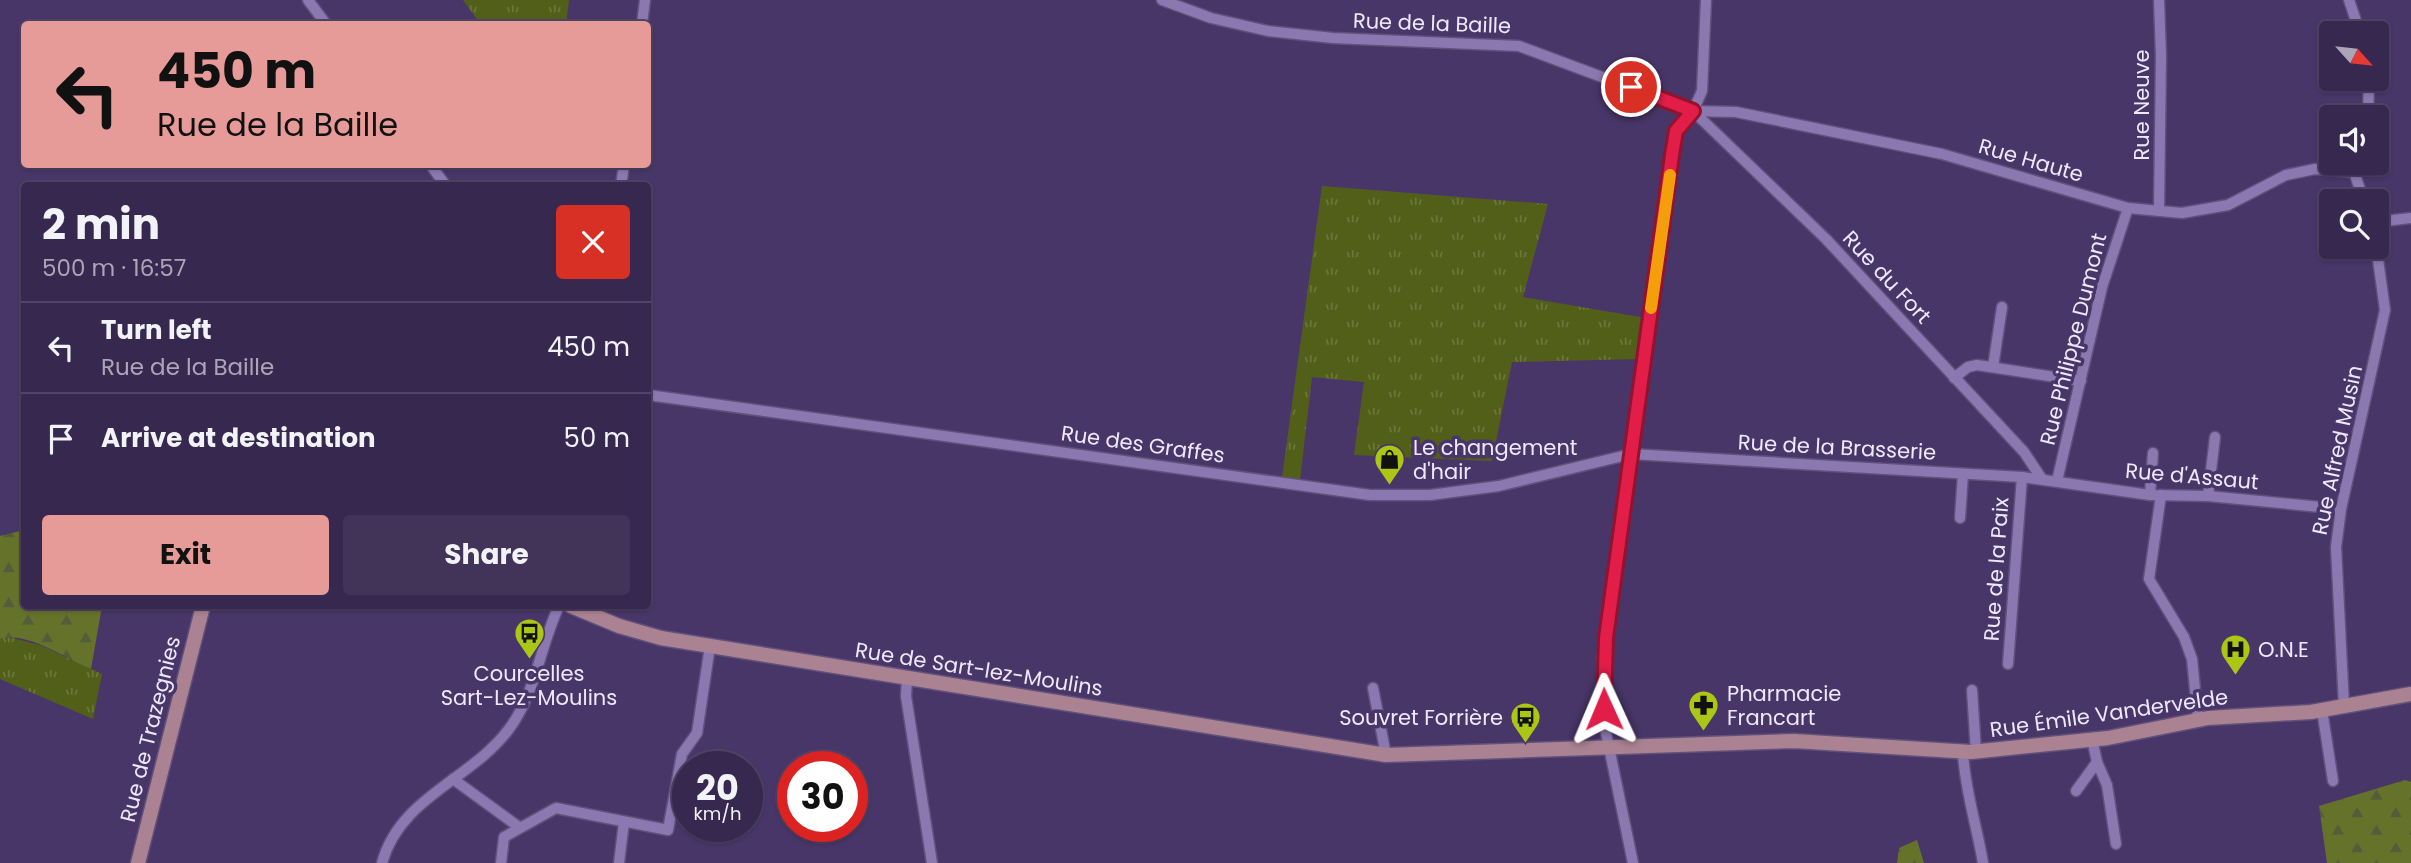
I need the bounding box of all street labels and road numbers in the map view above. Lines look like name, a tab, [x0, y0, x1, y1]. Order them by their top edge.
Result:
street label: Rue de la Baille	[1352, 6, 1512, 40]
street label: Rue Neuve	[2127, 50, 2156, 160]
street label: Rue Haute	[1975, 131, 2087, 189]
street label: Rue du Fort	[1836, 224, 1938, 330]
street label: Rue Philippe Dumont	[2033, 230, 2113, 448]
street label: Rue Alfred Musin	[2305, 362, 2369, 538]
street label: Rue des Graffes	[1059, 418, 1227, 470]
street label: Rue de la Brasserie	[1737, 427, 1937, 467]
street label: Rue d'Assaut	[2124, 456, 2260, 496]
street label: Rue de la Paix	[1977, 496, 2015, 642]
street label: Rue de Trazegnies	[113, 633, 187, 825]
street label: Rue de Sart-lez-Moulins	[853, 635, 1105, 703]
street label: Rue Émile Vandervelde	[1988, 682, 2230, 744]

